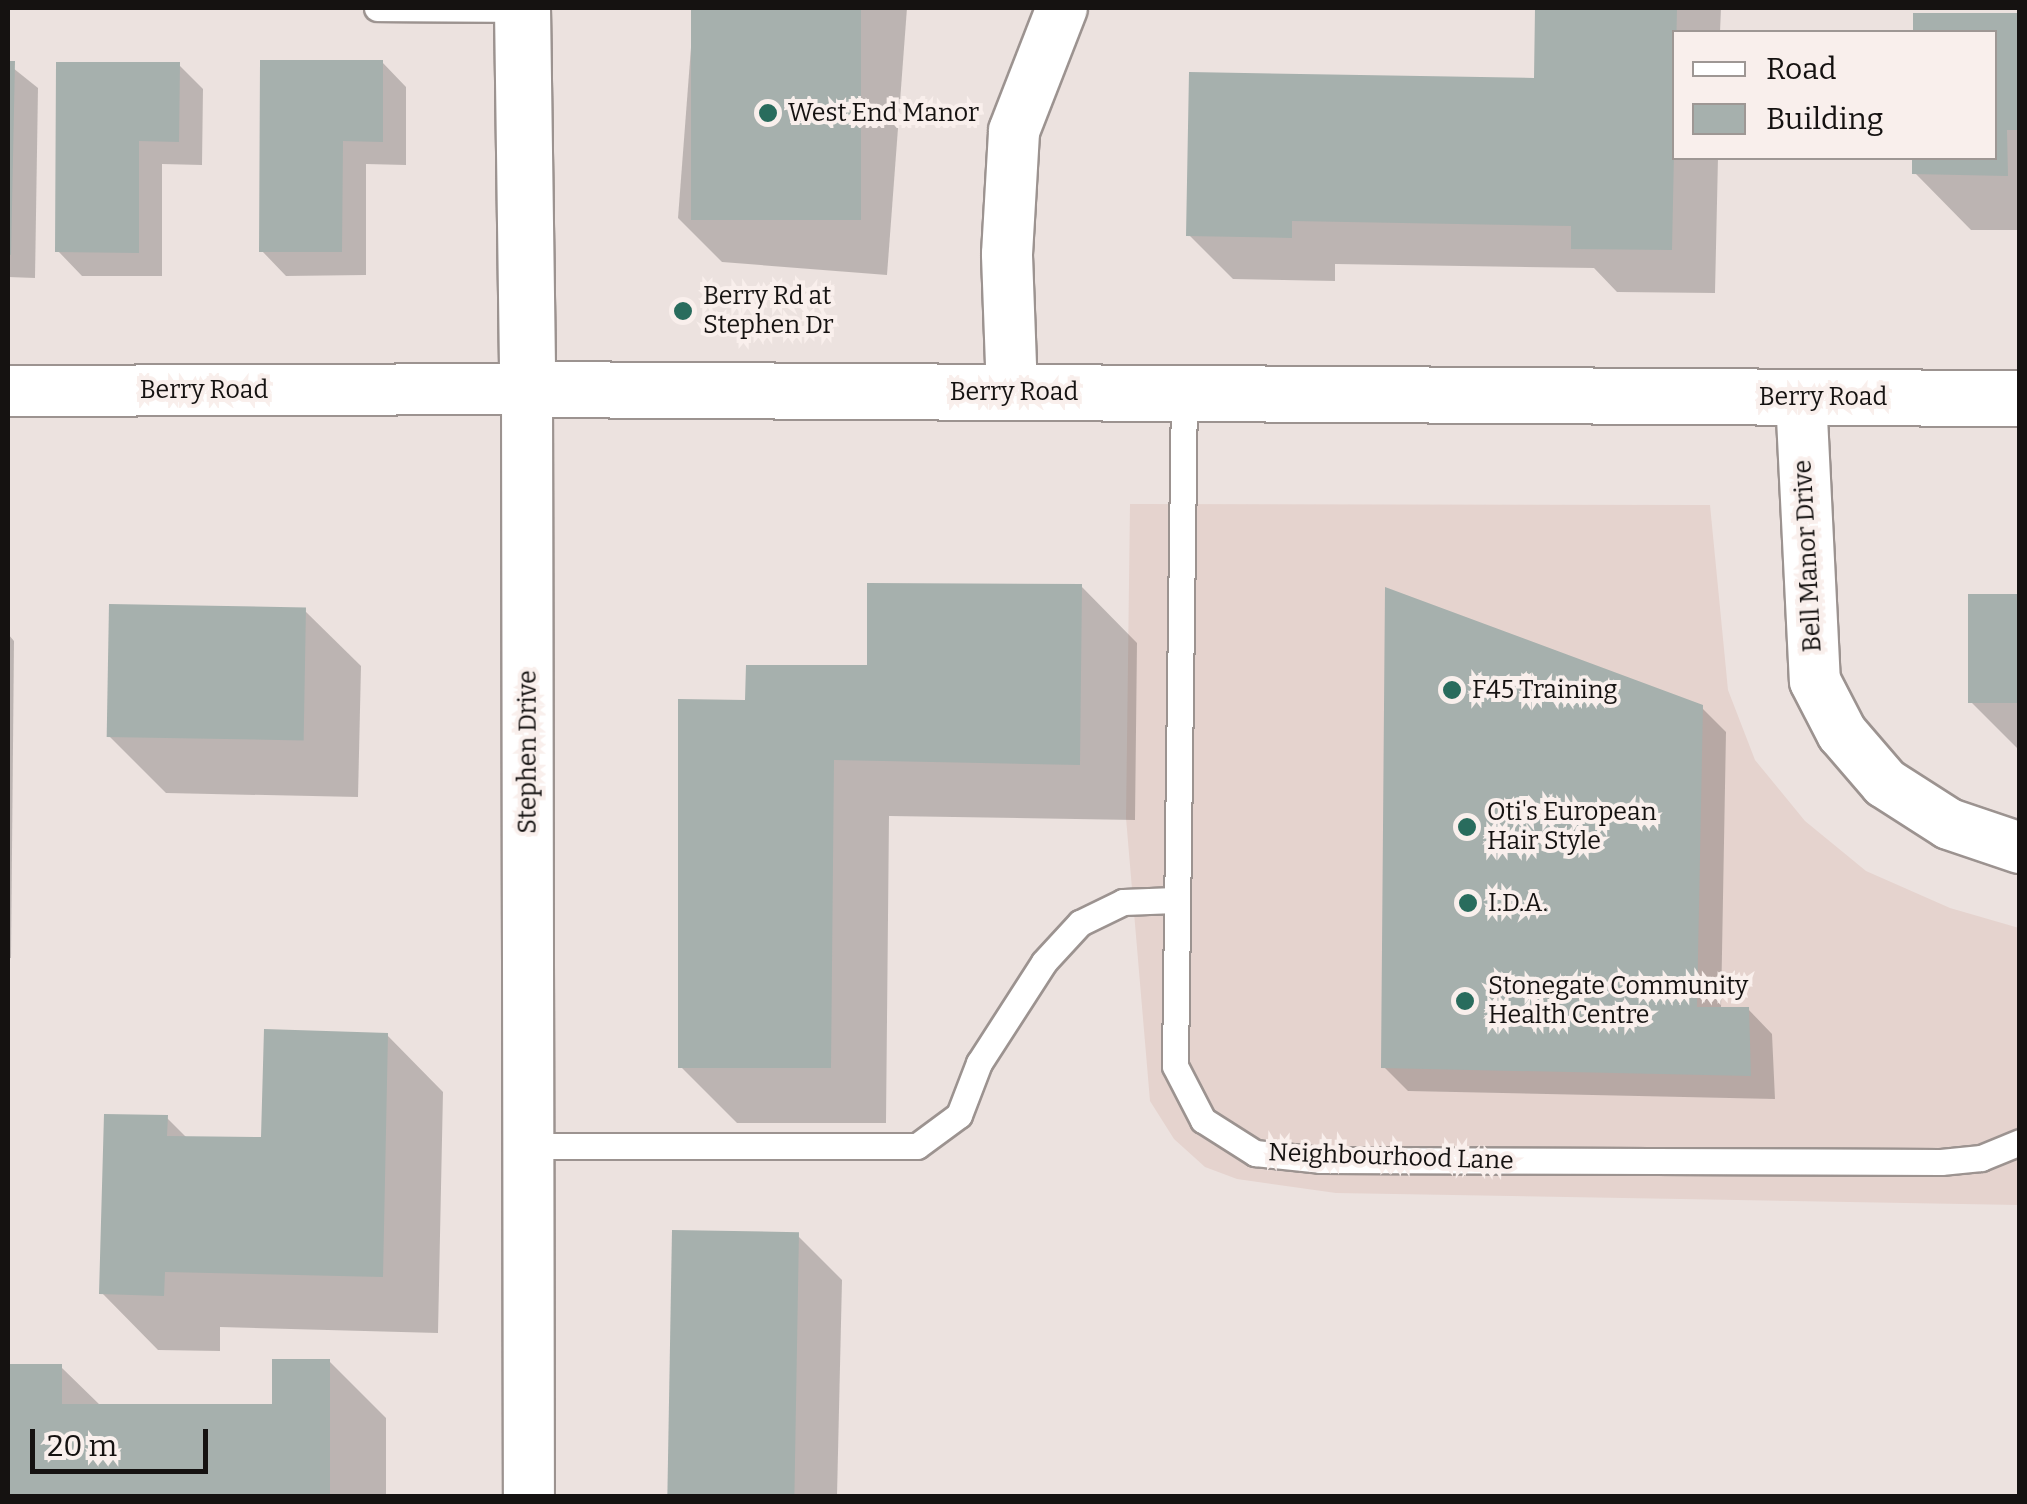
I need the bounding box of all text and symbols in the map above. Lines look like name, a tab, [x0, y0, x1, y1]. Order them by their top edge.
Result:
legend	[1672, 30, 1997, 160]
text: Road	[1766, 51, 1837, 87]
place label: West End Manor	[788, 98, 979, 128]
text: Building	[1766, 101, 1884, 137]
marker: West End Manor	[757, 102, 779, 124]
place label: Berry Rd at Stephen Dr	[703, 282, 834, 341]
marker: Berry Rd at Stephen Dr	[672, 300, 694, 322]
street label: Berry Road	[140, 375, 268, 405]
street label: Berry Road	[950, 377, 1078, 407]
street label: Berry Road	[1759, 382, 1887, 412]
street label: Bell Manor Drive	[1788, 459, 1828, 653]
street label: Stephen Drive	[513, 670, 543, 834]
place label: F45 Training	[1472, 675, 1618, 705]
marker: F45 Training	[1441, 679, 1463, 701]
place label: Oti's European Hair Style	[1487, 798, 1656, 857]
marker: Oti's European Hair Style	[1456, 816, 1478, 838]
place label: I.D.A.	[1488, 888, 1548, 918]
marker: I.D.A.	[1457, 892, 1479, 914]
place label: Stonegate Community Health Centre	[1488, 972, 1748, 1031]
marker: Stonegate Community Health Centre	[1452, 988, 1478, 1014]
street label: Neighbourhood Lane	[1268, 1138, 1514, 1176]
scale bar	[35, 1409, 212, 1471]
text: 20 m	[47, 1428, 117, 1464]

